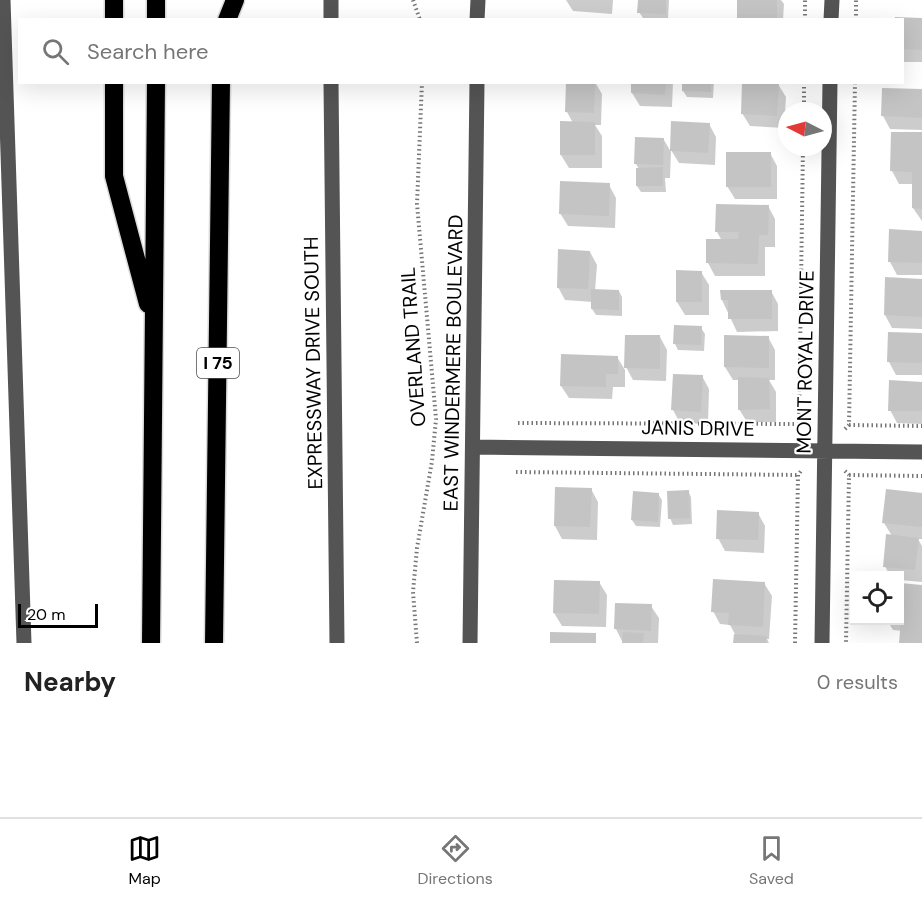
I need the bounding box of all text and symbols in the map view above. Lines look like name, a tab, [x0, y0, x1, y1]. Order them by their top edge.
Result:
search box	[18, 18, 904, 84]
icon: search	[39, 35, 72, 68]
text: Search here	[87, 37, 208, 66]
north arrow	[778, 102, 832, 156]
street label: EAST WINDERMERE BOULEVARD	[437, 214, 469, 512]
street label: EXPRESSWAY DRIVE SOUTH	[298, 236, 328, 490]
street label: OVERLAND TRAIL	[394, 266, 432, 428]
street label: MONT ROYAL DRIVE	[790, 270, 820, 454]
road number: I 75	[197, 348, 239, 378]
street label: JANIS DRIVE	[641, 414, 755, 442]
map controls	[850, 571, 904, 625]
button: locate	[850, 571, 904, 625]
scale bar	[18, 601, 98, 628]
text: 20 m	[27, 604, 66, 625]
text: Nearby	[24, 665, 116, 699]
text: 0 results	[817, 669, 898, 695]
tab: Map	[128, 832, 161, 889]
tab: Directions	[417, 832, 493, 889]
tab: Saved	[749, 832, 794, 889]

